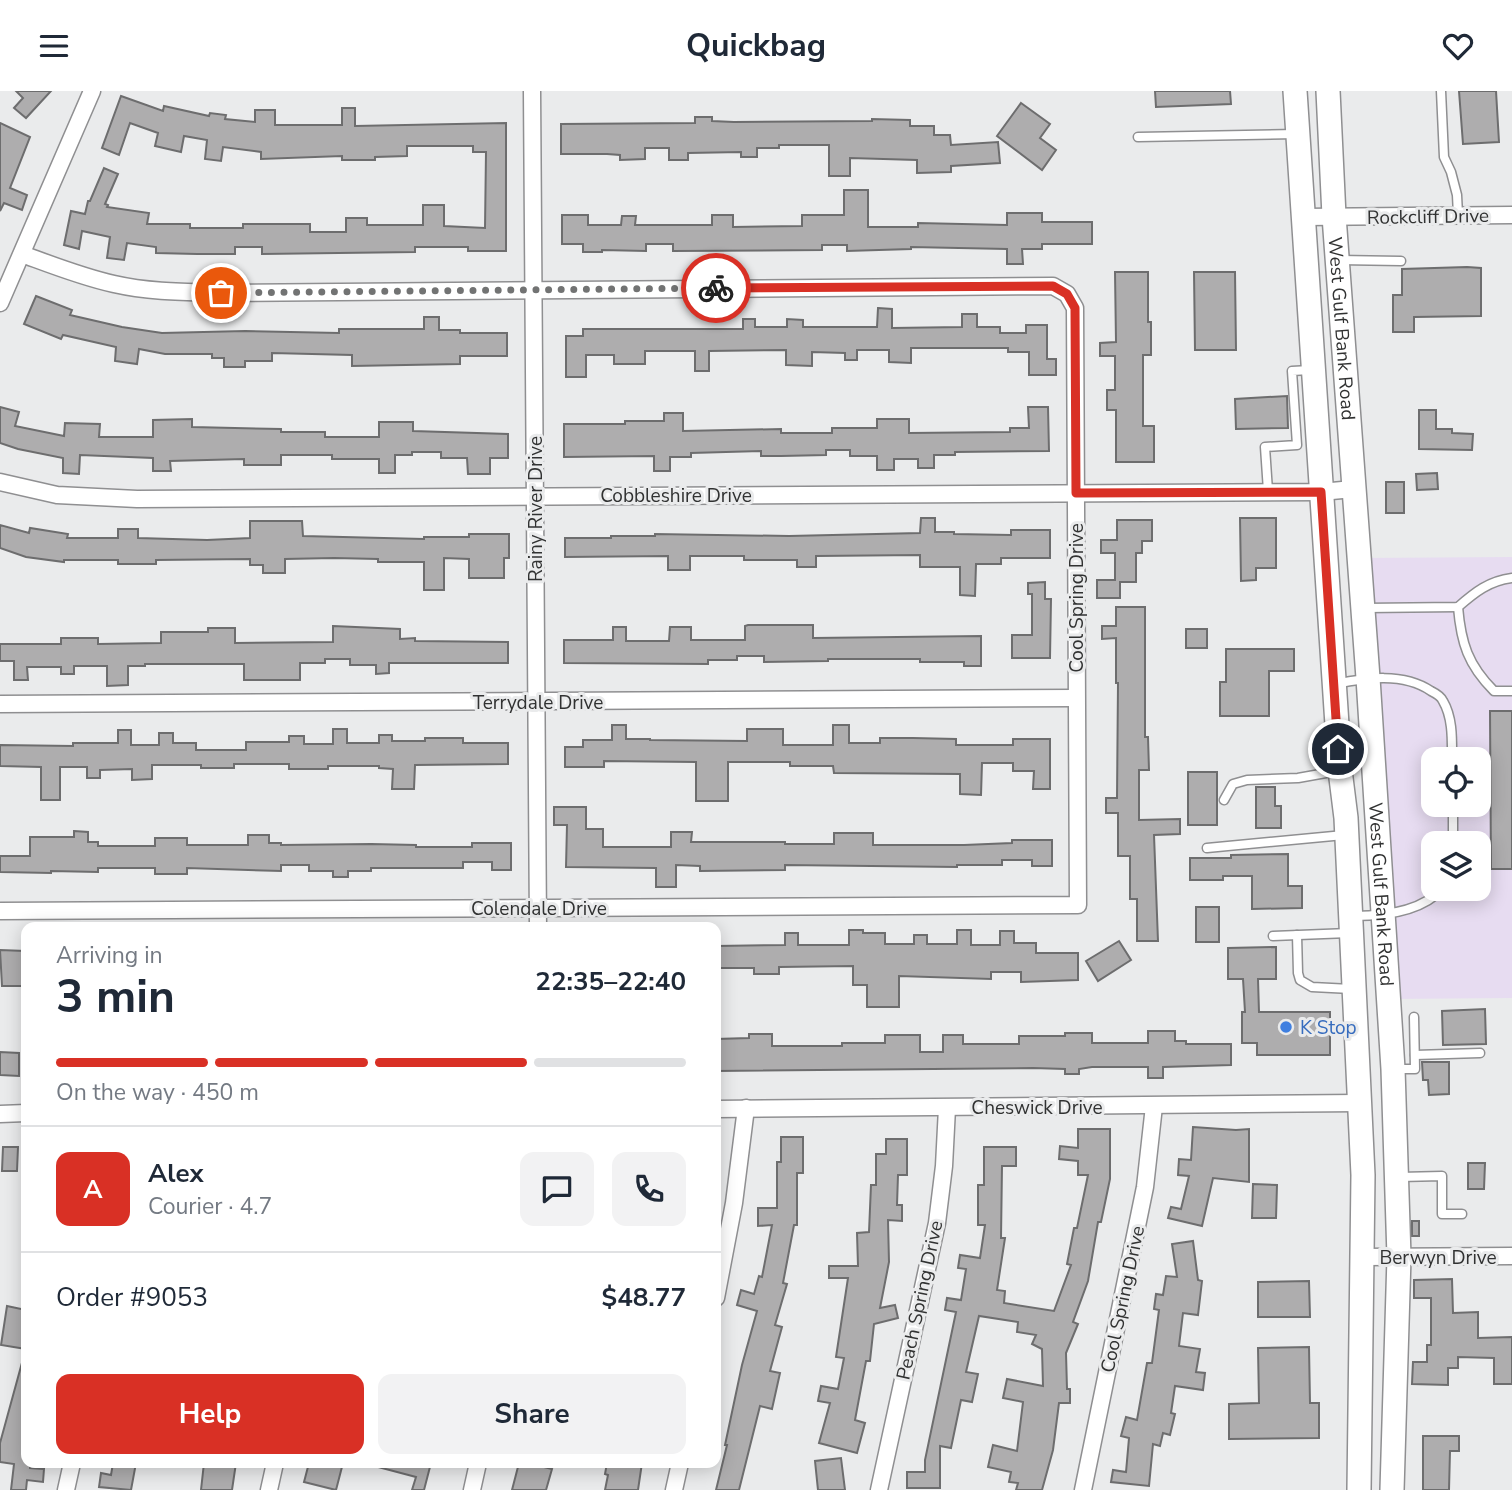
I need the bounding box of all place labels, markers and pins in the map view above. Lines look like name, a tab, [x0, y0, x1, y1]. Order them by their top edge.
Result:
pin	[191, 263, 251, 323]
pin	[1308, 719, 1368, 779]
place label: K Stop	[1300, 1015, 1357, 1041]
marker: K Stop	[1278, 1019, 1294, 1035]

